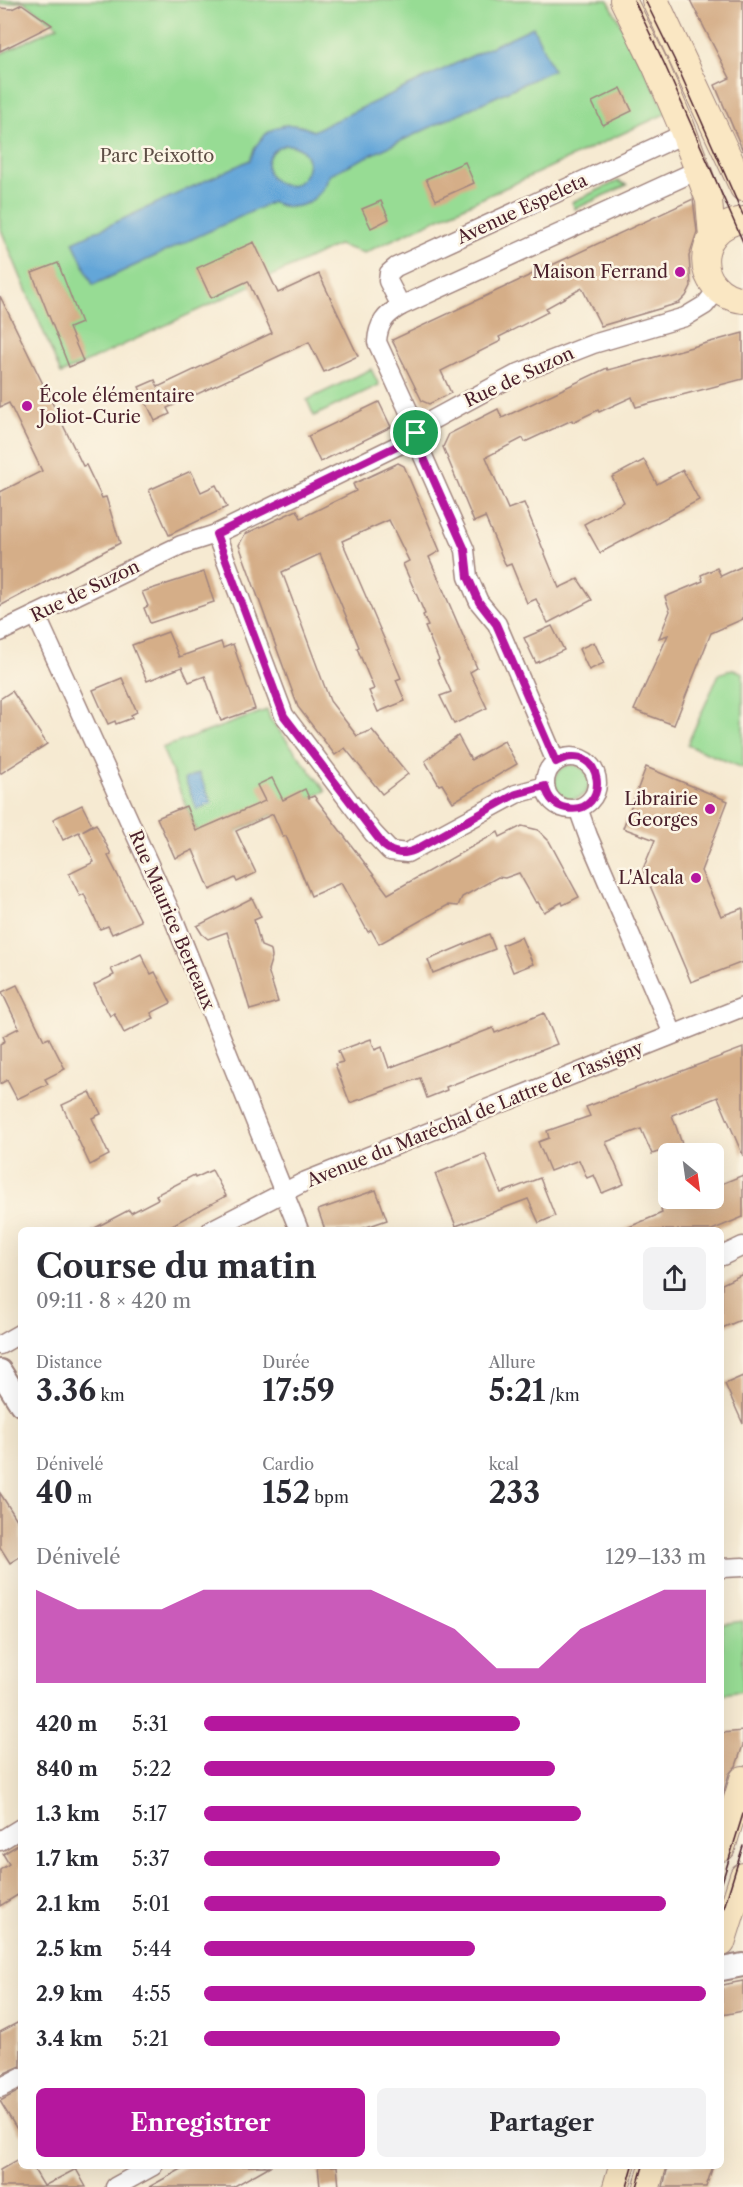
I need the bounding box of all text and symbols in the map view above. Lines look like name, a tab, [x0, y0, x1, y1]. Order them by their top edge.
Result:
park label: Parc Peixotto	[100, 145, 214, 167]
street label: Avenue Espeleta	[452, 169, 591, 249]
place label: Maison Ferrand	[532, 261, 668, 283]
marker: Maison Ferrand	[673, 265, 687, 279]
street label: Rue de Suzon	[461, 342, 577, 412]
place label: École élémentaire Joliot-Curie	[36, 384, 195, 428]
marker: École élémentaire Joliot-Curie	[20, 399, 34, 413]
pin	[390, 407, 441, 458]
icon: arrive	[399, 416, 432, 449]
street label: Rue de Suzon	[27, 555, 143, 627]
place label: Librairie Georges	[624, 788, 698, 831]
marker: Librairie Georges	[703, 802, 717, 816]
street label: Rue Maurice Berteaux	[124, 827, 220, 1014]
place label: L'Alcala	[618, 867, 685, 889]
marker: L'Alcala	[689, 871, 703, 885]
street label: Avenue du Maréchal de Lattre de Tassigny	[303, 1036, 647, 1192]
north arrow	[658, 1143, 724, 1209]
map controls	[658, 1143, 724, 1209]
text: Course du matin	[36, 1246, 317, 1287]
button: share	[643, 1247, 706, 1310]
text: 09:11 · 8 × 420 m	[36, 1289, 191, 1313]
text: Distance	[36, 1352, 102, 1372]
text: Durée	[262, 1352, 310, 1372]
text: Allure	[489, 1352, 535, 1372]
text: 3.36	[36, 1372, 96, 1409]
text: 17:59	[262, 1372, 335, 1409]
text: 5:21	[489, 1372, 545, 1409]
text: km	[96, 1385, 125, 1405]
text: /km	[545, 1385, 580, 1405]
text: Dénivelé	[36, 1454, 104, 1474]
text: Cardio	[262, 1454, 314, 1474]
text: kcal	[489, 1454, 519, 1474]
text: 40	[36, 1474, 73, 1511]
text: 152	[262, 1474, 310, 1511]
text: 233	[489, 1474, 540, 1511]
text: m	[73, 1487, 92, 1507]
text: bpm	[310, 1487, 349, 1507]
text: Dénivelé	[36, 1545, 120, 1569]
text: 129–133 m	[605, 1545, 706, 1569]
text: 420 m	[36, 1712, 97, 1736]
text: 5:31	[132, 1712, 168, 1736]
text: 840 m	[36, 1757, 98, 1781]
text: 5:22	[132, 1757, 171, 1781]
text: 1.3 km	[36, 1802, 100, 1826]
text: 5:17	[132, 1802, 167, 1826]
text: 1.7 km	[36, 1847, 99, 1871]
text: 5:37	[132, 1847, 169, 1871]
text: 2.1 km	[36, 1892, 100, 1916]
text: 5:01	[132, 1892, 170, 1916]
text: 2.5 km	[36, 1937, 103, 1961]
text: 5:44	[132, 1937, 172, 1961]
text: 2.9 km	[36, 1982, 103, 2006]
text: 4:55	[132, 1982, 171, 2006]
text: 3.4 km	[36, 2027, 103, 2051]
text: 5:21	[132, 2027, 168, 2051]
button: Enregistrer	[36, 2088, 365, 2157]
button: Partager	[377, 2088, 706, 2157]

